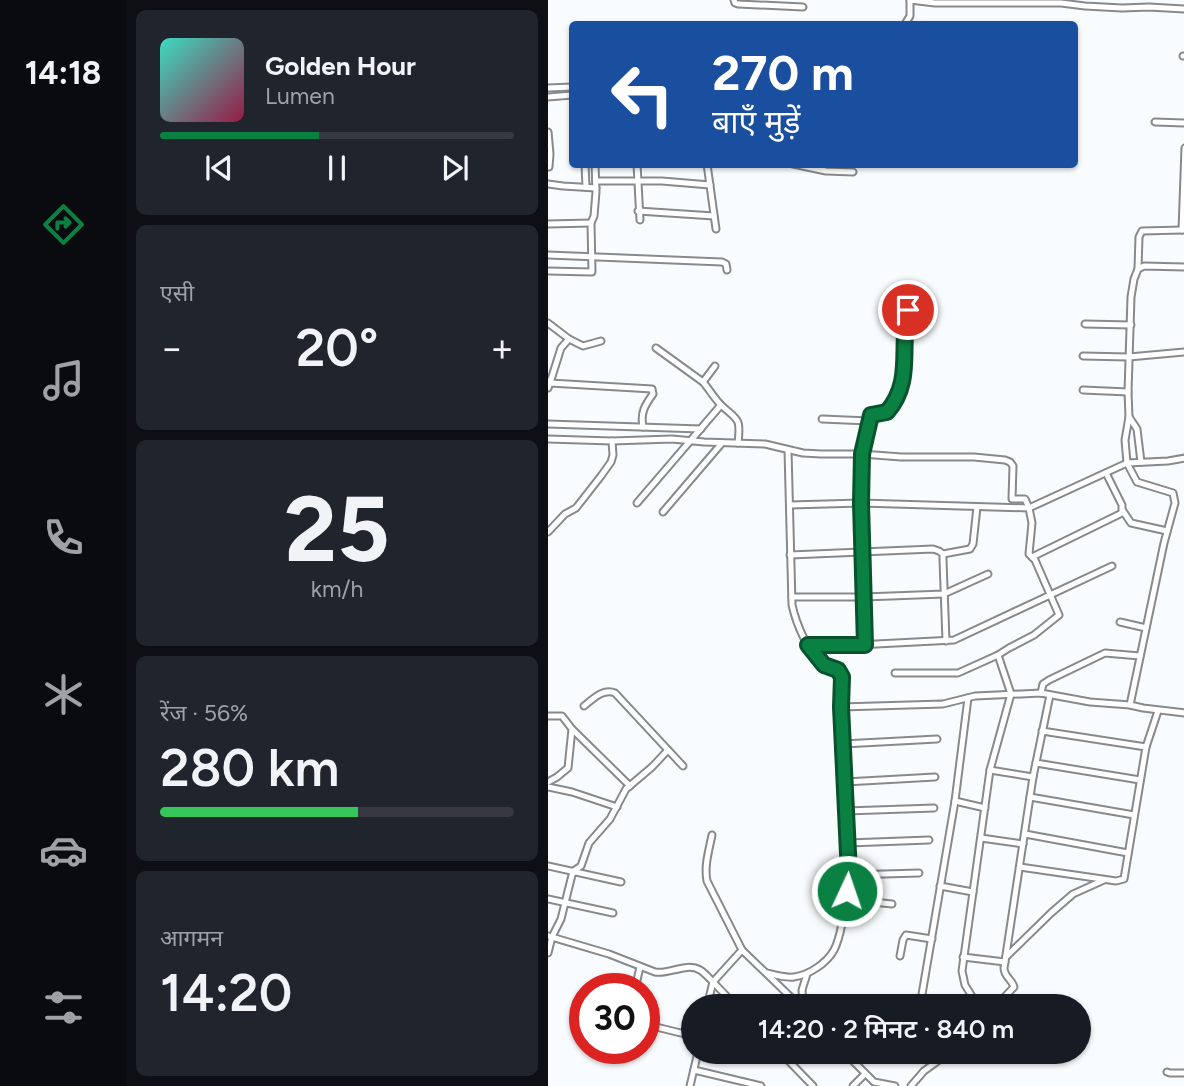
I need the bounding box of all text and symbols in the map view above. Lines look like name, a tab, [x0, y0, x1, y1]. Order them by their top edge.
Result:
text: 270 m	[712, 43, 854, 102]
icon: left	[597, 49, 688, 140]
text: Golden Hour	[265, 50, 416, 82]
text: 14:18	[25, 54, 101, 92]
text: Lumen	[265, 82, 335, 110]
text: बाएँ मुड़ें	[712, 103, 800, 141]
icon: previous	[200, 149, 238, 187]
icon: pause	[318, 149, 356, 187]
icon: next	[436, 149, 474, 187]
icon: directions	[39, 200, 88, 249]
text: एसी	[160, 279, 194, 307]
pin	[878, 280, 938, 340]
icon: arrive	[889, 291, 927, 329]
text: 20°	[296, 317, 378, 379]
text: −	[160, 325, 184, 371]
text: +	[490, 325, 514, 371]
icon: music	[39, 356, 88, 405]
text: 25	[284, 475, 390, 584]
icon: phone	[39, 513, 88, 562]
text: km/h	[311, 575, 363, 603]
icon: climate	[39, 670, 88, 719]
text: रेंज · 56%	[160, 699, 248, 727]
text: 280 km	[160, 737, 339, 799]
icon: car	[39, 826, 88, 875]
position arrow	[810, 854, 884, 928]
text: आगमन	[160, 924, 223, 952]
text: 14:20	[160, 962, 292, 1024]
speed limit sign: 30	[569, 973, 660, 1064]
icon: filters	[39, 983, 88, 1032]
text: 14:20 · 2 मिनट · 840 m	[758, 1013, 1014, 1045]

